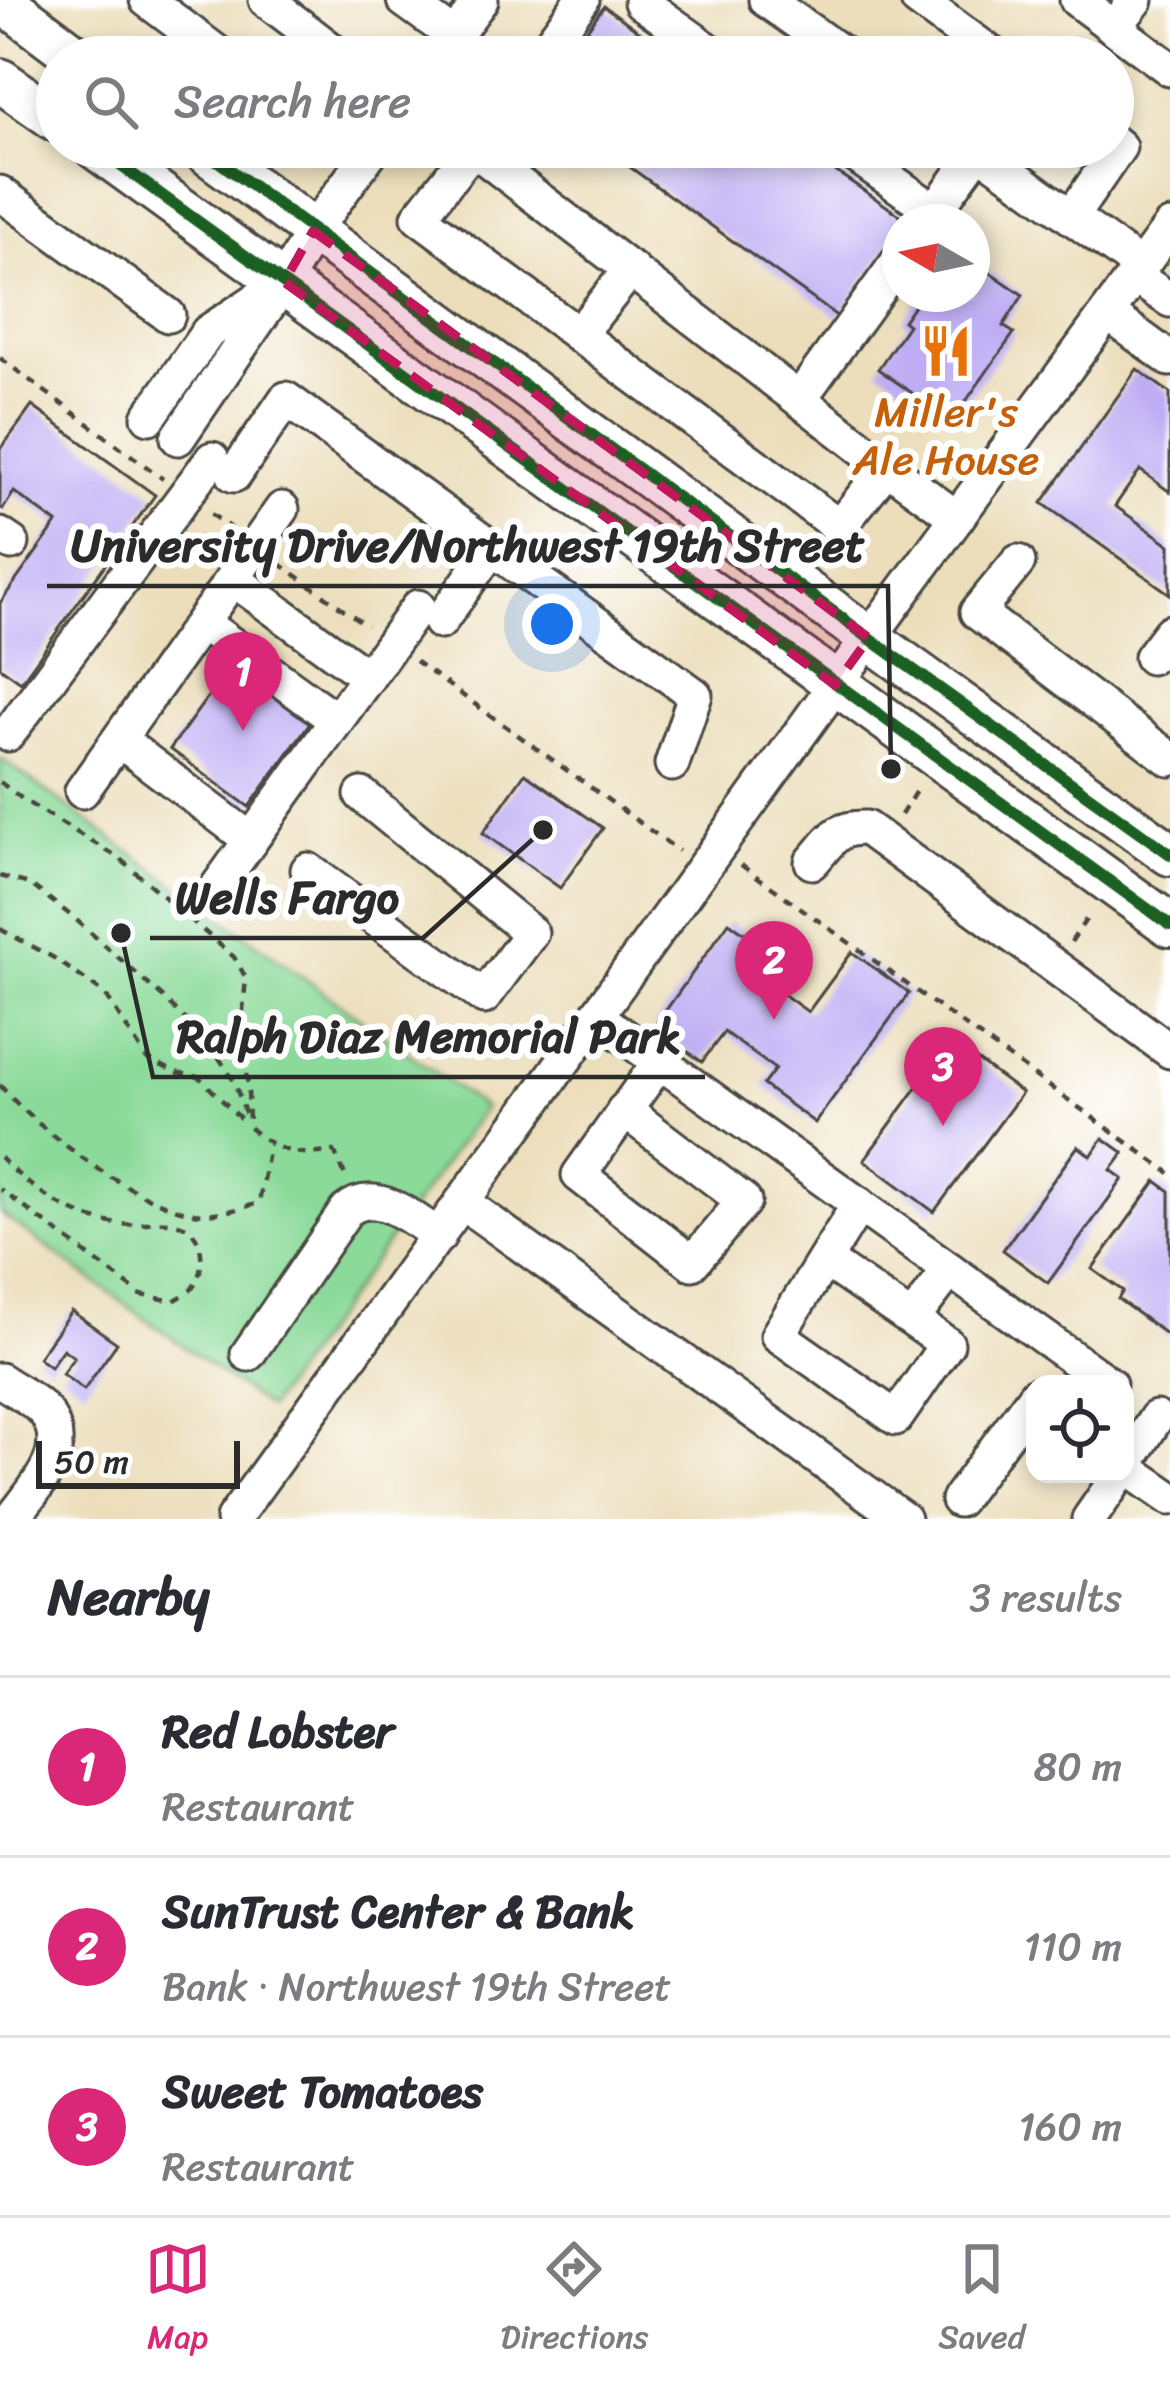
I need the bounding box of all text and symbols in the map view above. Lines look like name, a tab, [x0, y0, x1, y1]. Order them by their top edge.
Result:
search box	[36, 36, 1134, 168]
text: Search here	[174, 62, 411, 142]
icon: search	[78, 69, 144, 135]
north arrow	[882, 204, 990, 312]
restaurant icon: Miller's Ale House	[917, 322, 975, 380]
place label: Miller's Ale House	[852, 375, 1039, 497]
callout: University Drive/Northwest 19th Street	[47, 505, 888, 586]
text: University Drive/Northwest 19th Street	[71, 506, 865, 586]
your location	[522, 594, 582, 654]
pin: 1	[204, 632, 282, 731]
callout: Wells Fargo	[150, 857, 423, 938]
text: Wells Fargo	[175, 858, 399, 938]
pin: 2	[735, 921, 813, 1020]
callout: Ralph Diaz Memorial Park	[153, 996, 705, 1077]
text: Ralph Diaz Memorial Park	[176, 997, 681, 1077]
pin: 3	[904, 1027, 982, 1126]
map controls	[1026, 1375, 1134, 1483]
button: locate	[1026, 1375, 1134, 1483]
text: 50 m	[54, 1433, 129, 1491]
scale bar	[36, 1435, 240, 1488]
text: Nearby	[48, 1552, 209, 1642]
text: 3 results	[969, 1563, 1122, 1632]
text: Red Lobster	[162, 1692, 394, 1772]
text: 1	[79, 1732, 95, 1801]
text: 80 m	[1034, 1732, 1122, 1801]
text: Restaurant	[162, 1772, 355, 1841]
text: SunTrust Center & Bank	[162, 1872, 635, 1952]
text: 2	[76, 1912, 98, 1981]
text: 110 m	[1024, 1912, 1122, 1981]
text: Bank · Northwest 19th Street	[162, 1952, 671, 2021]
text: Sweet Tomatoes	[162, 2052, 483, 2132]
text: 3	[76, 2092, 98, 2161]
text: 160 m	[1018, 2092, 1122, 2161]
text: Restaurant	[162, 2132, 355, 2201]
tab: Map	[145, 2236, 211, 2366]
tab: Directions	[501, 2236, 648, 2366]
tab: Saved	[938, 2236, 1025, 2366]

